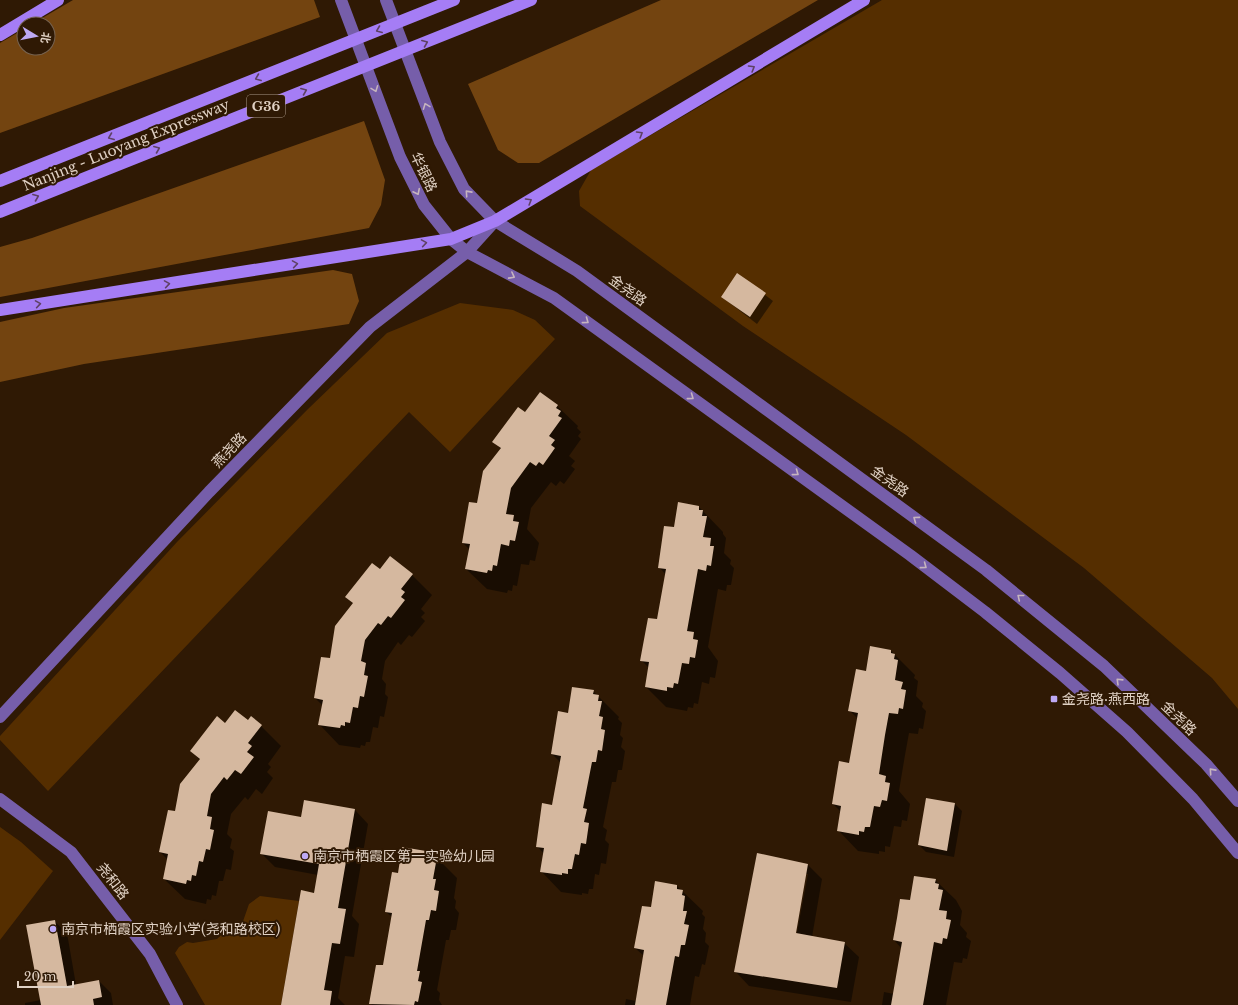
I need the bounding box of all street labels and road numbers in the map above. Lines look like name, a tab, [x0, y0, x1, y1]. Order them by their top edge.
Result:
street label: Nanjing - Luoyang Expressway	[20, 95, 232, 195]
road number: G36	[247, 95, 285, 117]
street label: 华银路	[407, 149, 441, 195]
street label: 金尧路	[606, 270, 650, 310]
street label: 燕尧路	[208, 429, 250, 471]
street label: 金尧路	[868, 461, 912, 501]
street label: 金尧路	[1158, 697, 1200, 739]
street label: 尧和路	[93, 859, 133, 903]

